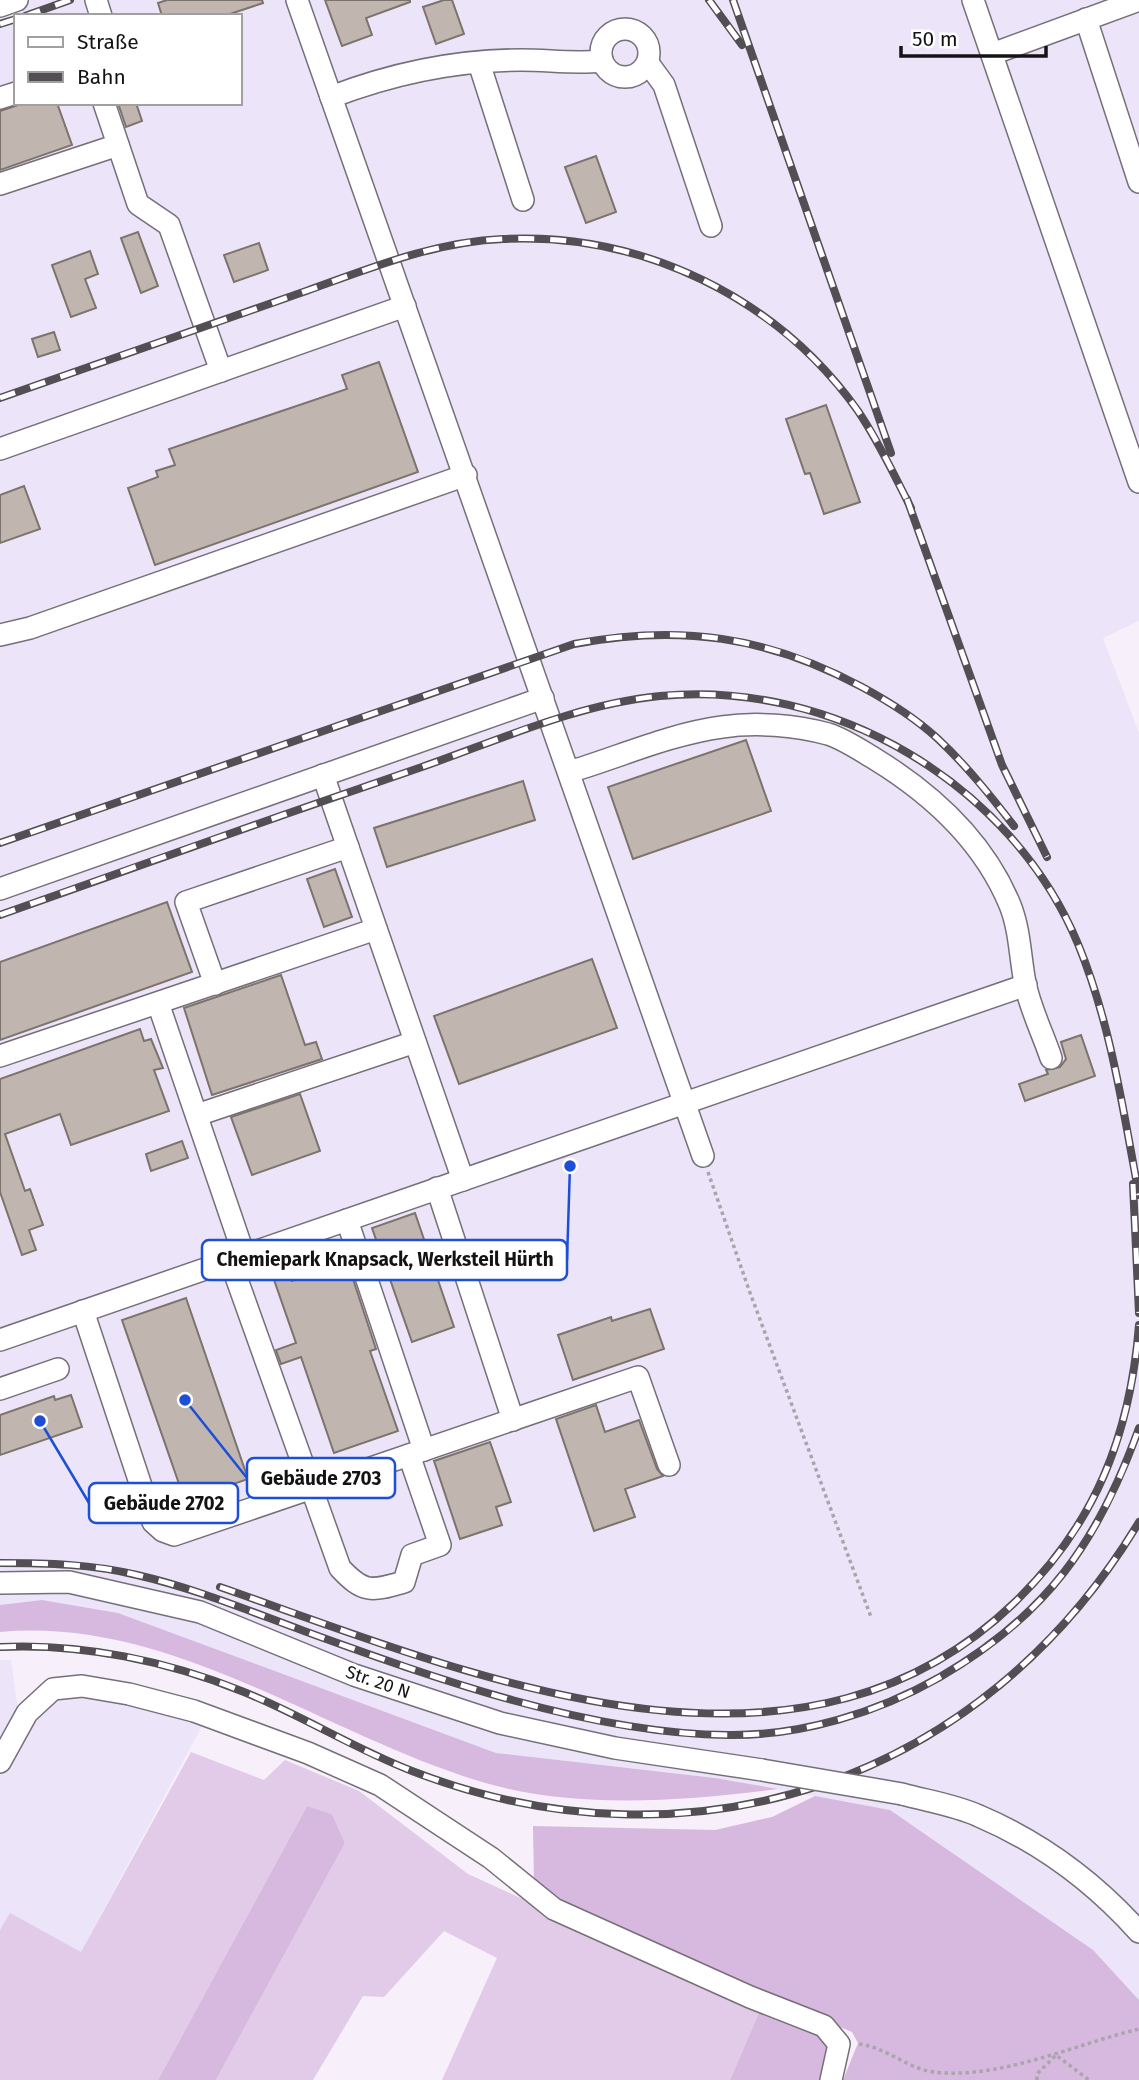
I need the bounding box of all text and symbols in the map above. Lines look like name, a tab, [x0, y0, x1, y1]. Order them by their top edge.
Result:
legend	[14, 14, 242, 105]
scale bar	[901, 14, 1046, 58]
text: 50 m	[912, 26, 958, 52]
text: Straße	[77, 29, 139, 55]
text: Bahn	[77, 64, 126, 90]
callout: Chemiepark Knapsack, Werksteil Hürth	[202, 1240, 567, 1280]
text: Chemiepark Knapsack, Werksteil Hürth	[216, 1248, 554, 1271]
callout: Gebäude 2703	[247, 1458, 395, 1498]
text: Gebäude 2703	[261, 1467, 381, 1490]
callout: Gebäude 2702	[89, 1483, 238, 1523]
text: Gebäude 2702	[104, 1492, 224, 1515]
street label: Str. 20 N	[343, 1661, 413, 1703]

